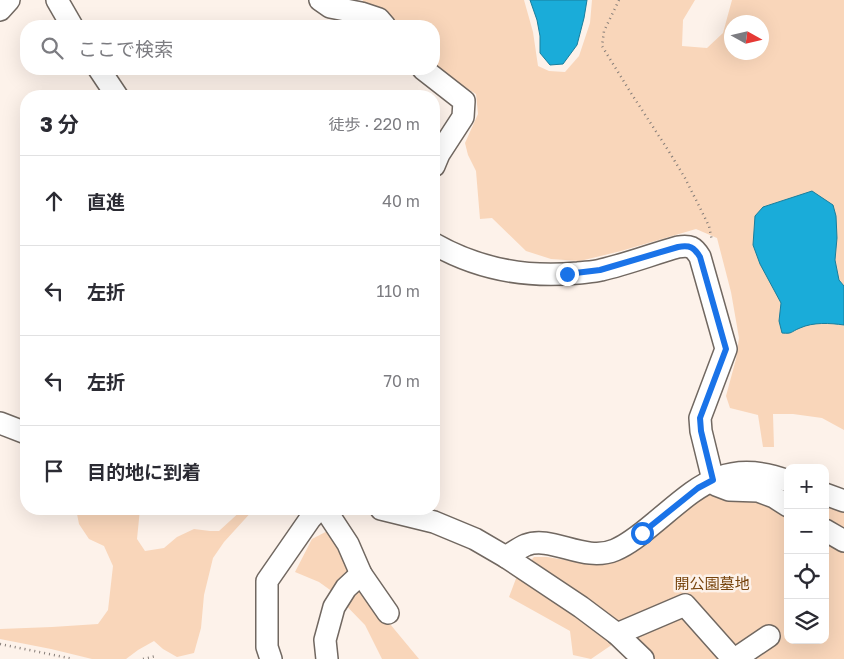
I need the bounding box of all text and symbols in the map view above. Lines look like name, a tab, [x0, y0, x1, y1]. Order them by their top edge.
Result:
north arrow	[724, 15, 769, 60]
search box	[20, 20, 440, 75]
icon: search	[38, 34, 66, 62]
text: ここで検索	[78, 37, 173, 60]
text: 3 分	[40, 111, 79, 137]
text: 徒歩 · 220 m	[329, 114, 420, 134]
icon: ahead	[40, 187, 68, 215]
text: 直進	[87, 190, 125, 213]
text: 40 m	[382, 191, 420, 211]
route end	[556, 263, 579, 286]
icon: left	[40, 277, 68, 305]
text: 左折	[87, 280, 125, 303]
text: 110 m	[376, 281, 420, 301]
icon: left	[40, 367, 68, 395]
text: 左折	[87, 370, 125, 393]
text: 70 m	[383, 371, 420, 391]
icon: arrive	[40, 457, 68, 485]
text: 目的地に到着	[87, 460, 201, 483]
map controls	[784, 464, 829, 644]
button: +	[784, 464, 829, 509]
button: −	[784, 509, 829, 554]
route start	[631, 522, 654, 545]
button: locate	[784, 554, 829, 599]
park label: 開公園墓地	[674, 574, 750, 592]
button: layers	[784, 599, 829, 644]

